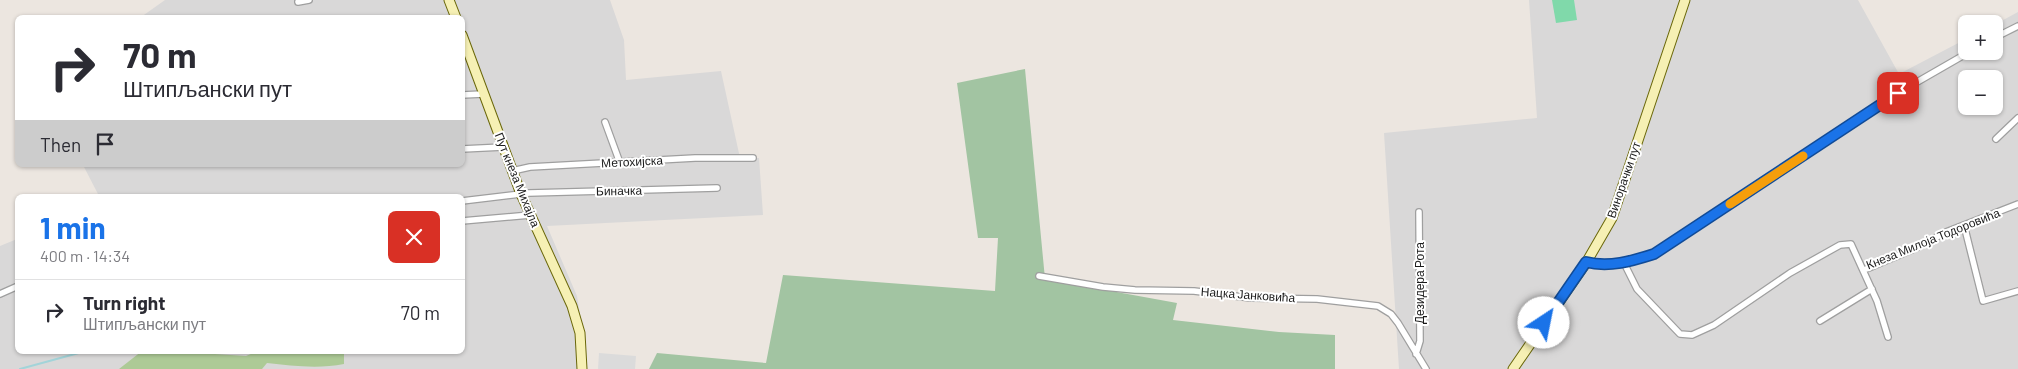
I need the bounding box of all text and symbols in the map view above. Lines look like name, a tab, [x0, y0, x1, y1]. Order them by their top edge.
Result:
map controls	[1958, 15, 2003, 115]
button: +	[1958, 15, 2003, 60]
text: 70 m	[123, 33, 197, 75]
icon: right	[40, 35, 105, 100]
button: −	[1958, 70, 2003, 115]
pin	[1877, 72, 1919, 114]
text: Штипљански пут	[123, 75, 292, 101]
icon: arrive	[1884, 79, 1912, 107]
icon: arrive	[91, 130, 119, 158]
street label: Пут кнеза Михајла	[492, 130, 543, 230]
text: Then	[40, 133, 81, 156]
street label: Винорачки пут	[1603, 139, 1644, 220]
street label: Метохијска	[601, 152, 664, 171]
street label: Биначка	[596, 183, 642, 197]
street label: Кнеза Милоја Тодоровића	[1864, 205, 2002, 272]
text: 1 min	[40, 209, 106, 245]
button: close	[388, 211, 440, 263]
street label: Дезидера Рота	[1412, 242, 1427, 324]
text: 400 m · 14:34	[40, 246, 130, 265]
street label: Нацка Јанковића	[1200, 284, 1296, 305]
text: Turn right	[83, 291, 165, 314]
position arrow	[1517, 296, 1569, 348]
icon: right	[40, 298, 68, 326]
text: 70 m	[401, 301, 440, 324]
text: Штипљански пут	[83, 314, 206, 333]

